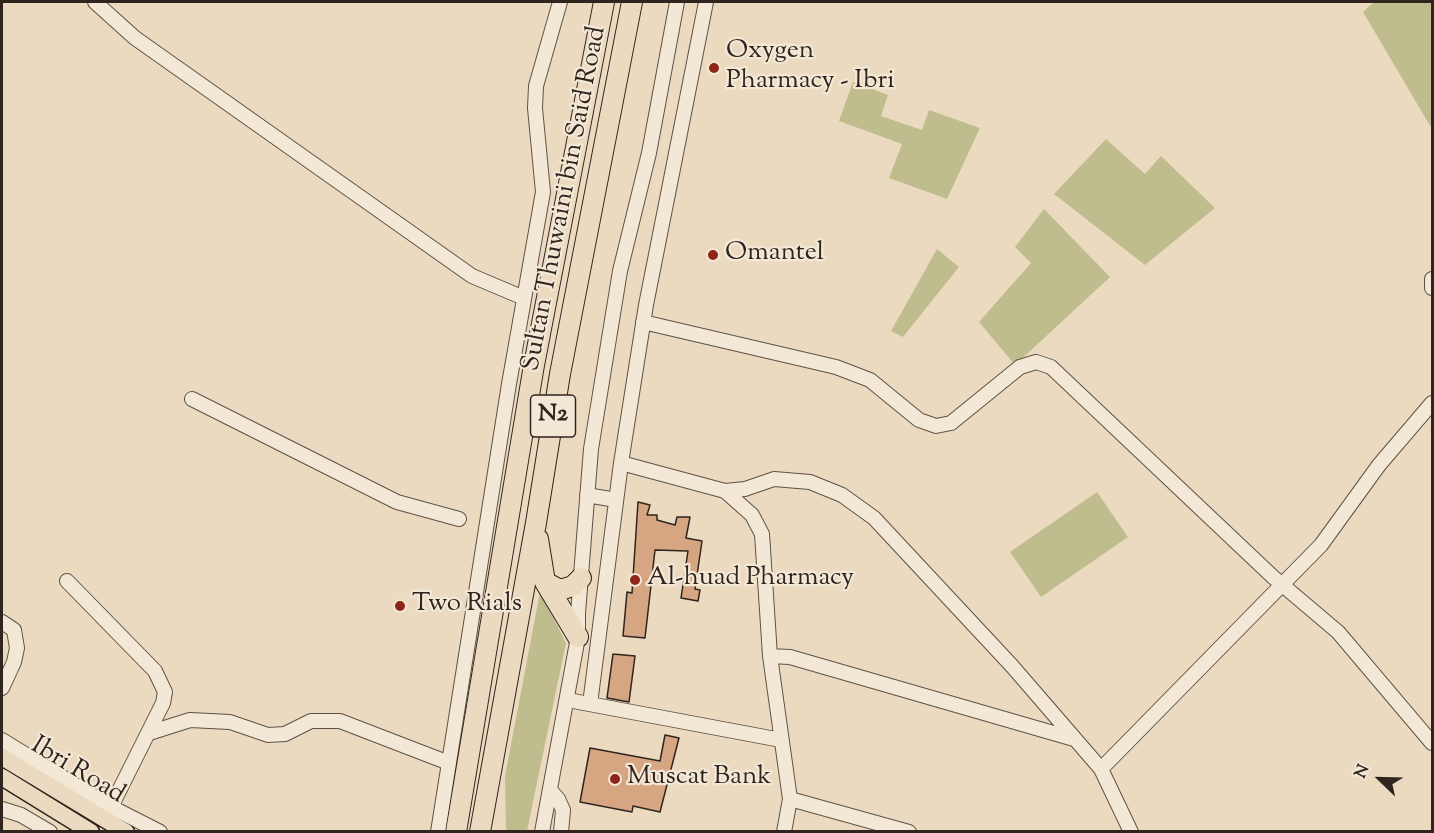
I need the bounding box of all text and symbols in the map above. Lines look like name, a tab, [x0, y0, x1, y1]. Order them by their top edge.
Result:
street label: Sultan Thuwaini bin Said Road	[517, 24, 615, 374]
place label: Oxygen Pharmacy - Ibri	[726, 37, 895, 98]
marker: Oxygen Pharmacy - Ibri	[707, 61, 721, 75]
place label: Omantel	[725, 239, 824, 271]
marker: Omantel	[706, 248, 720, 262]
road number: N2	[530, 395, 576, 437]
place label: Al-huad Pharmacy	[647, 564, 854, 596]
marker: Al-huad Pharmacy	[628, 573, 642, 587]
place label: Two Rials	[412, 590, 522, 622]
marker: Two Rials	[393, 599, 407, 613]
street label: Ibri Road	[24, 732, 130, 812]
north arrow	[1350, 749, 1410, 809]
text: N	[1350, 761, 1376, 782]
place label: Muscat Bank	[627, 763, 772, 795]
marker: Muscat Bank	[608, 772, 622, 786]

